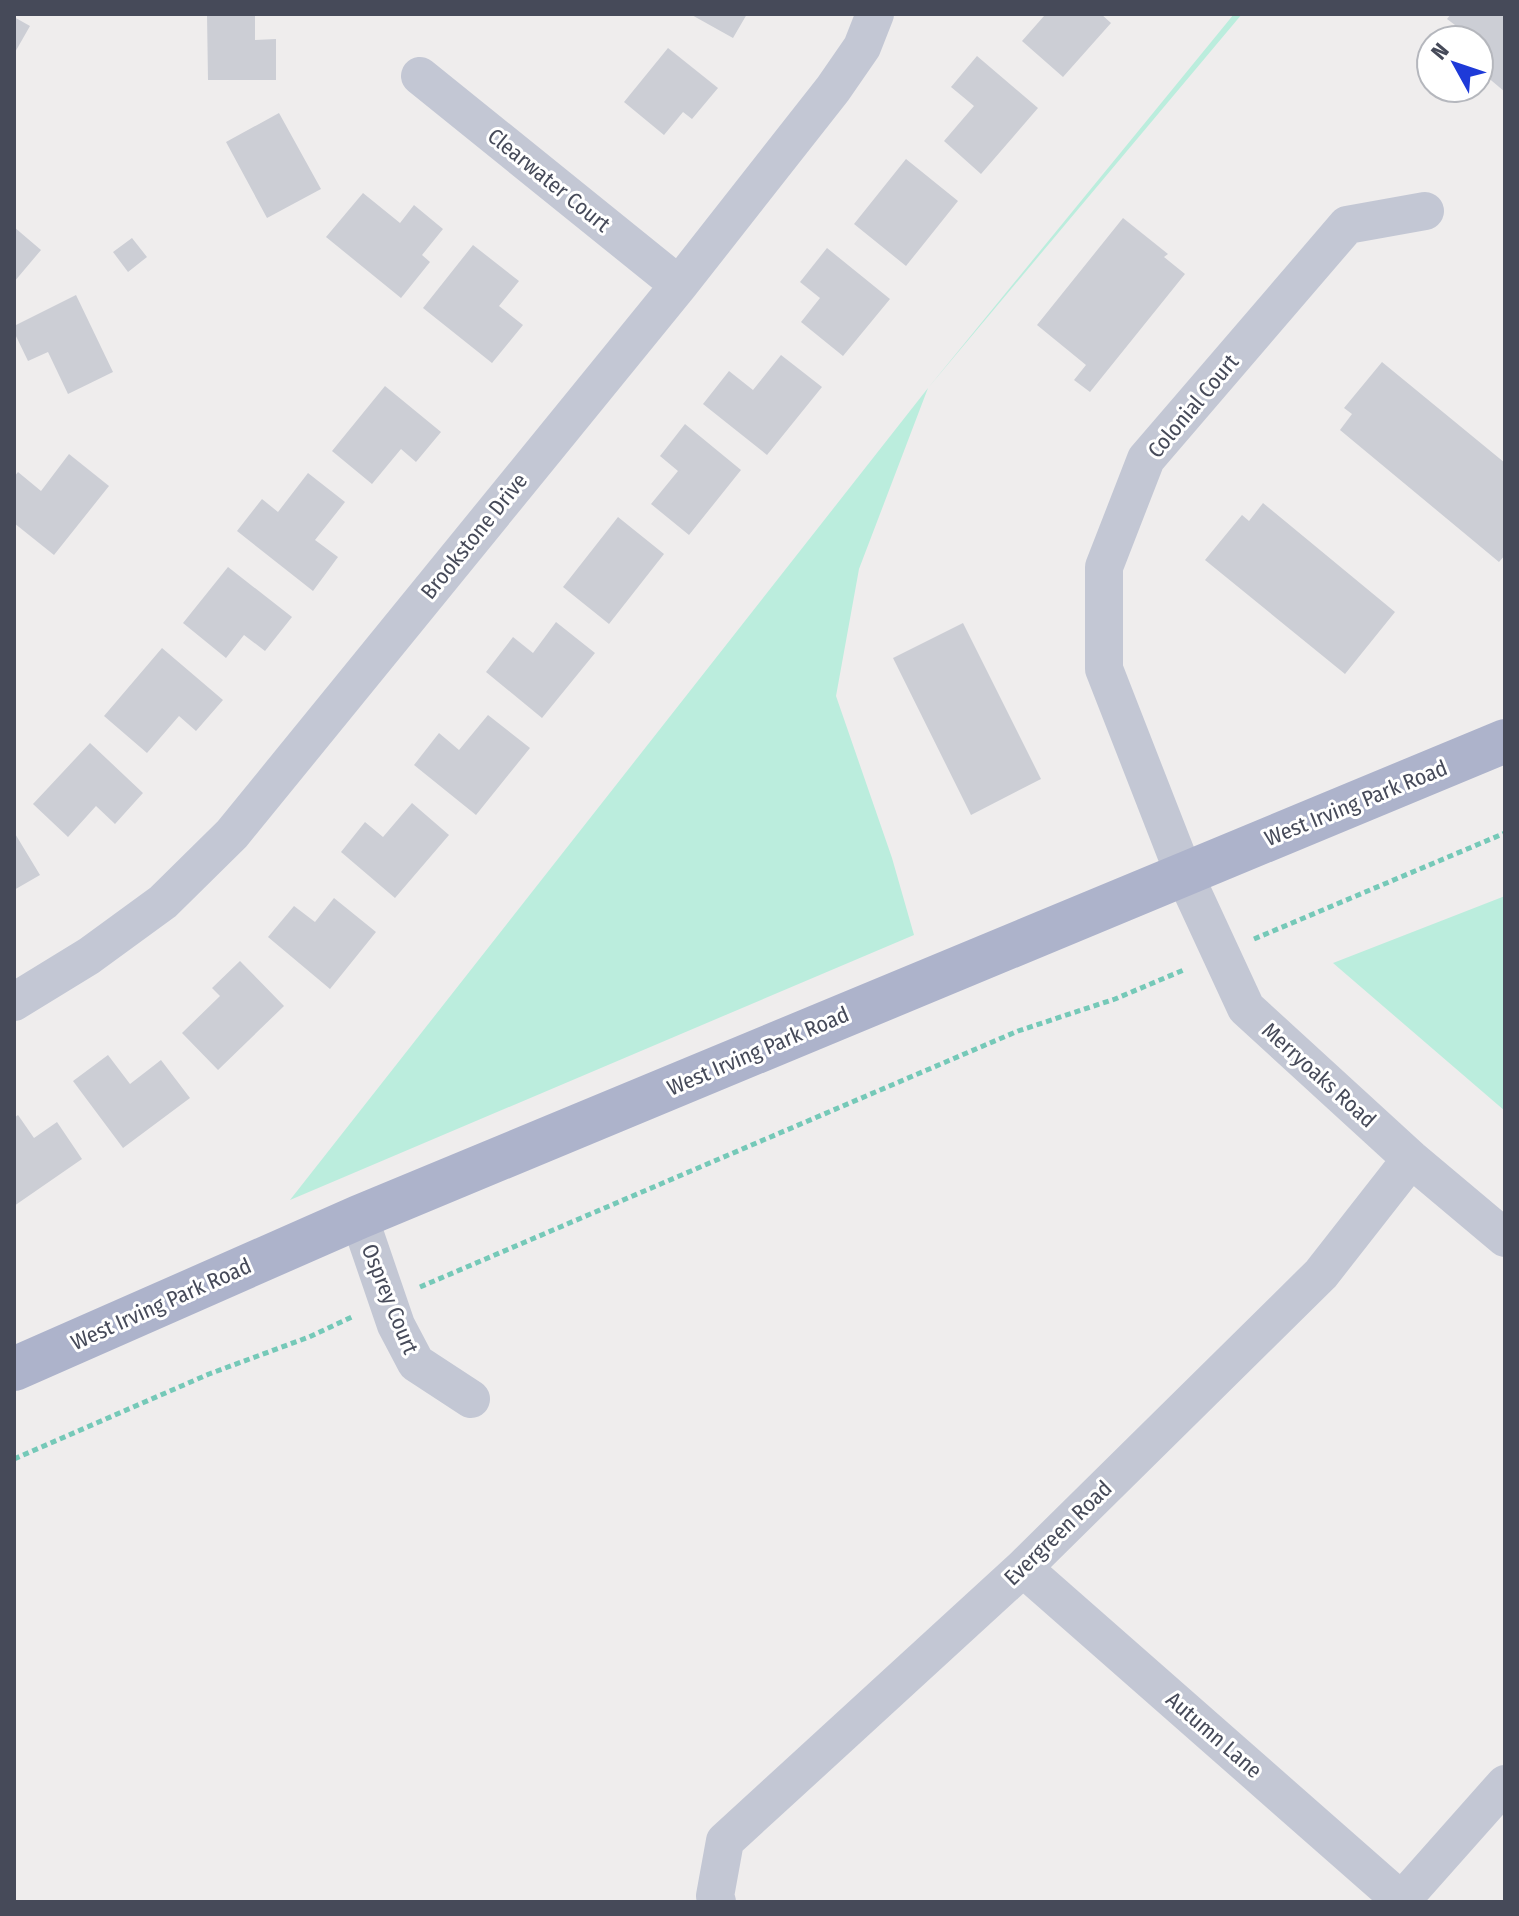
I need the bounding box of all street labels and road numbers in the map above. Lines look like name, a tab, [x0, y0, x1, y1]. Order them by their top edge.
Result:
street label: Clearwater Court	[482, 122, 616, 238]
street label: Colonial Court	[1142, 348, 1245, 463]
street label: Brookstone Drive	[415, 468, 533, 604]
street label: West Irving Park Road	[1261, 754, 1451, 852]
street label: West Irving Park Road	[663, 1001, 853, 1101]
street label: Merryoaks Road	[1256, 1017, 1382, 1133]
street label: Osprey Court	[356, 1240, 425, 1359]
street label: West Irving Park Road	[67, 1252, 255, 1356]
street label: Evergreen Road	[999, 1475, 1117, 1591]
street label: Autumn Lane	[1161, 1686, 1267, 1784]

